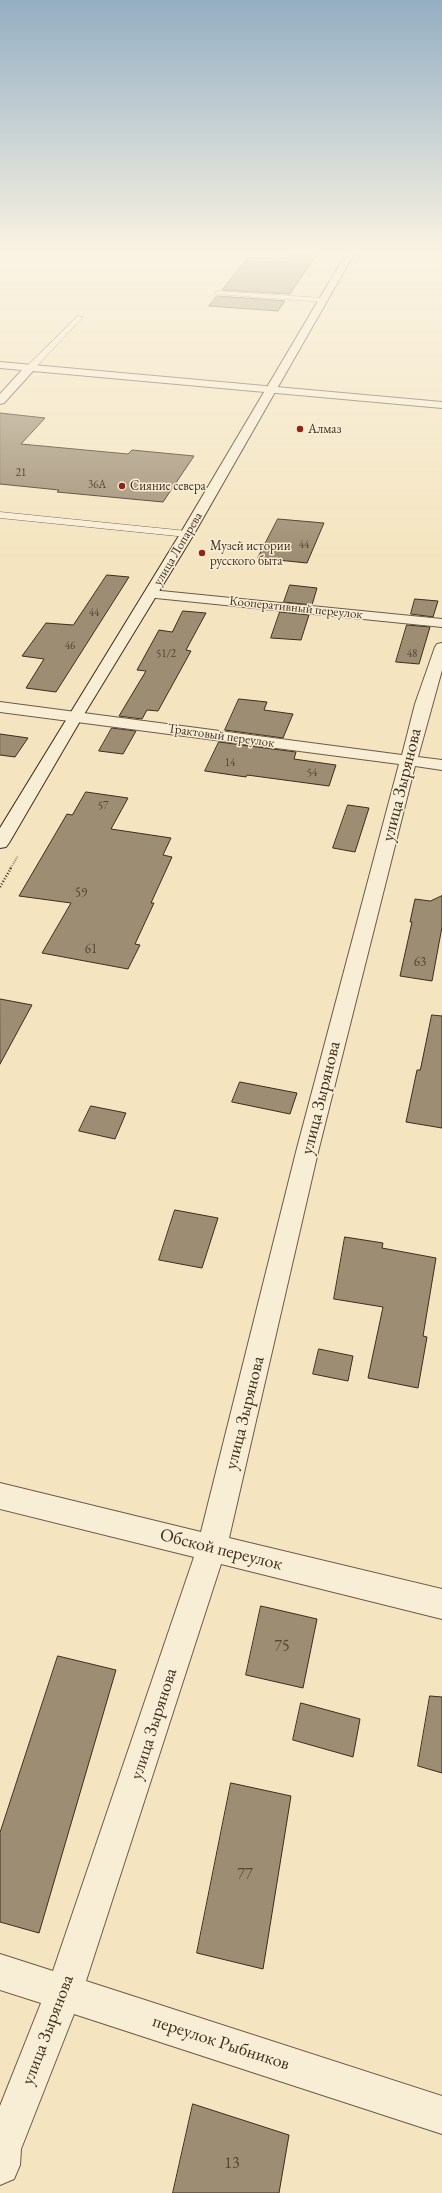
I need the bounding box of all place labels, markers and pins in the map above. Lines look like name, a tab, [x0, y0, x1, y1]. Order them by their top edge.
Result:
place label: Алмаз	[308, 421, 341, 437]
marker: Алмаз	[295, 424, 305, 434]
place label: Сияние севера	[130, 478, 206, 494]
marker: Сияние севера	[117, 481, 127, 491]
place label: Музей истории русского быта	[210, 538, 291, 569]
marker: Музей истории русского быта	[197, 548, 207, 558]

